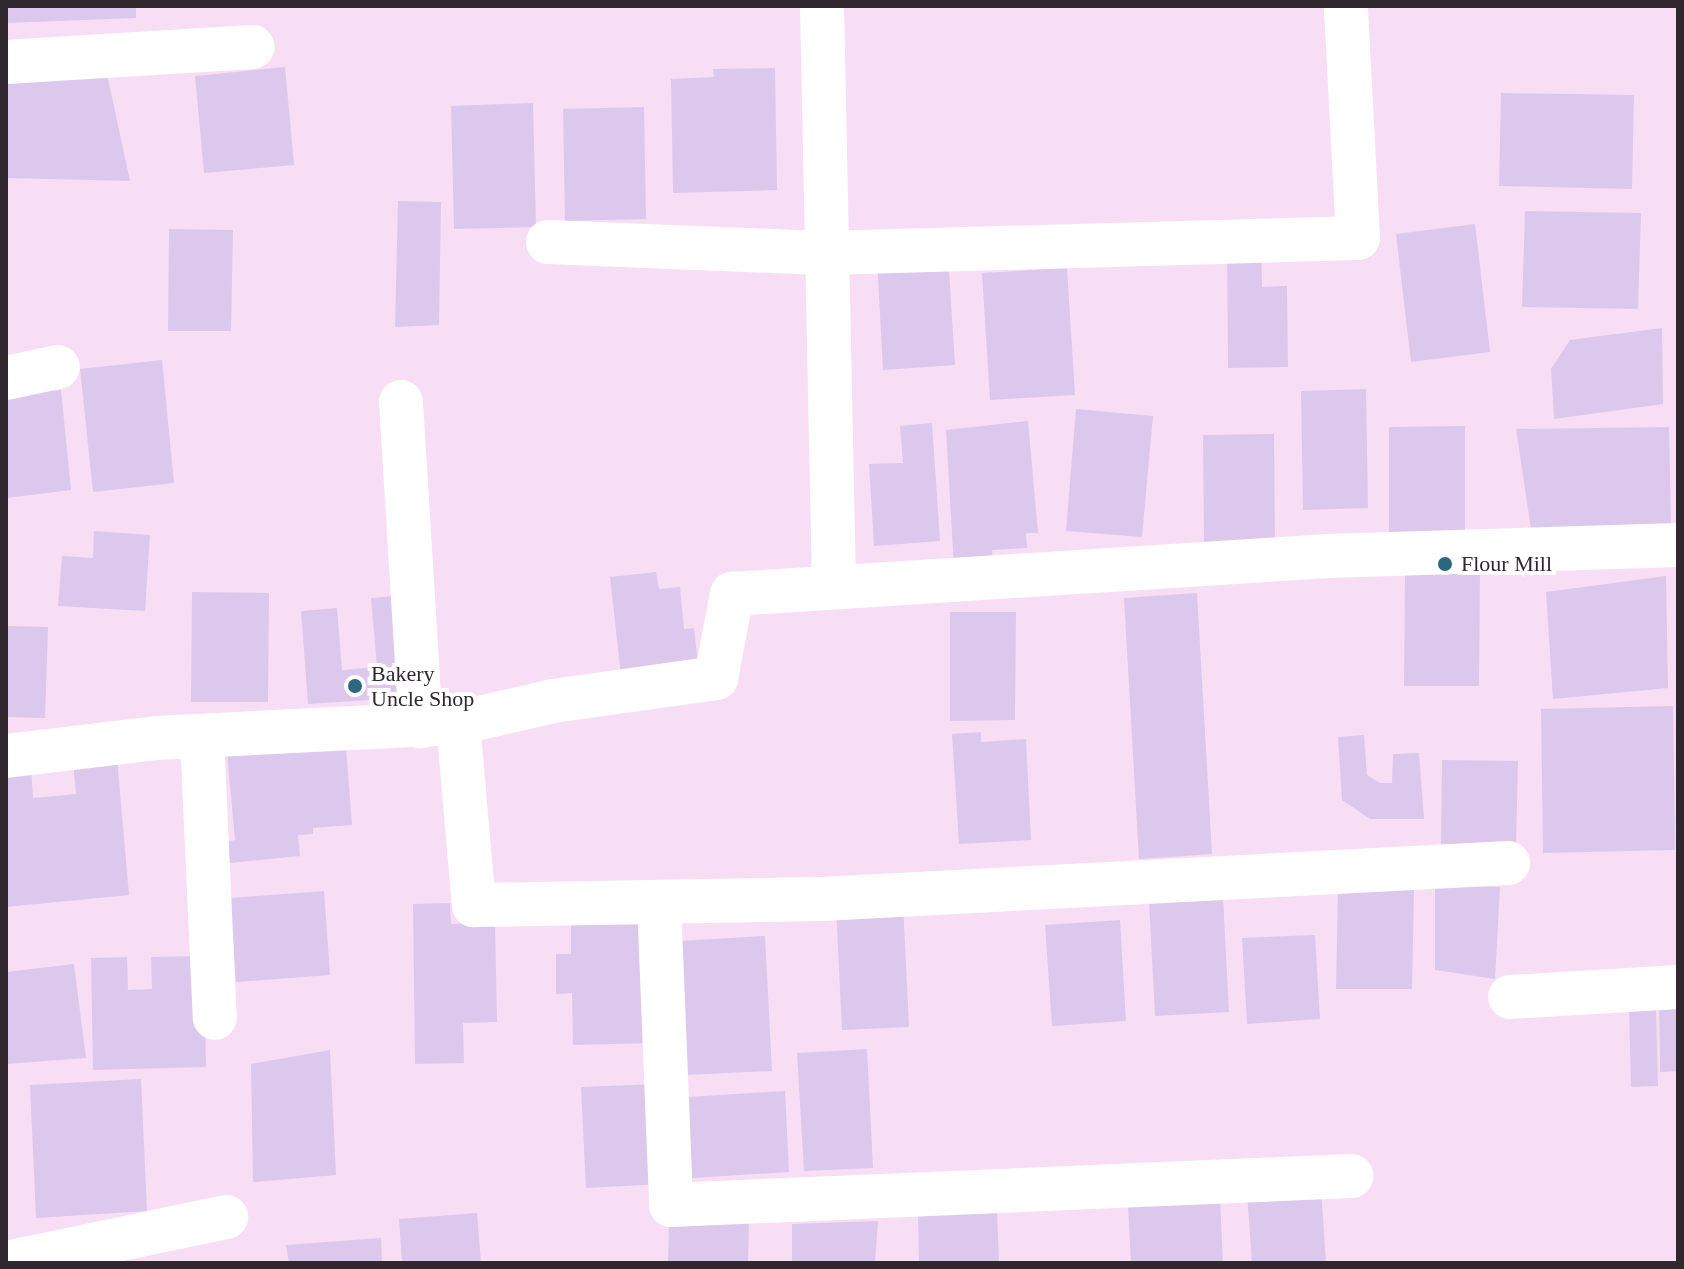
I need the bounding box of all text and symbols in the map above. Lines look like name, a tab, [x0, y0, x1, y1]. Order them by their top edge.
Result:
place label: Flour Mill	[1461, 551, 1552, 577]
marker: Flour Mill	[1436, 555, 1454, 573]
place label: Bakery Uncle Shop	[371, 660, 474, 712]
marker: Bakery Uncle Shop	[346, 677, 364, 695]

